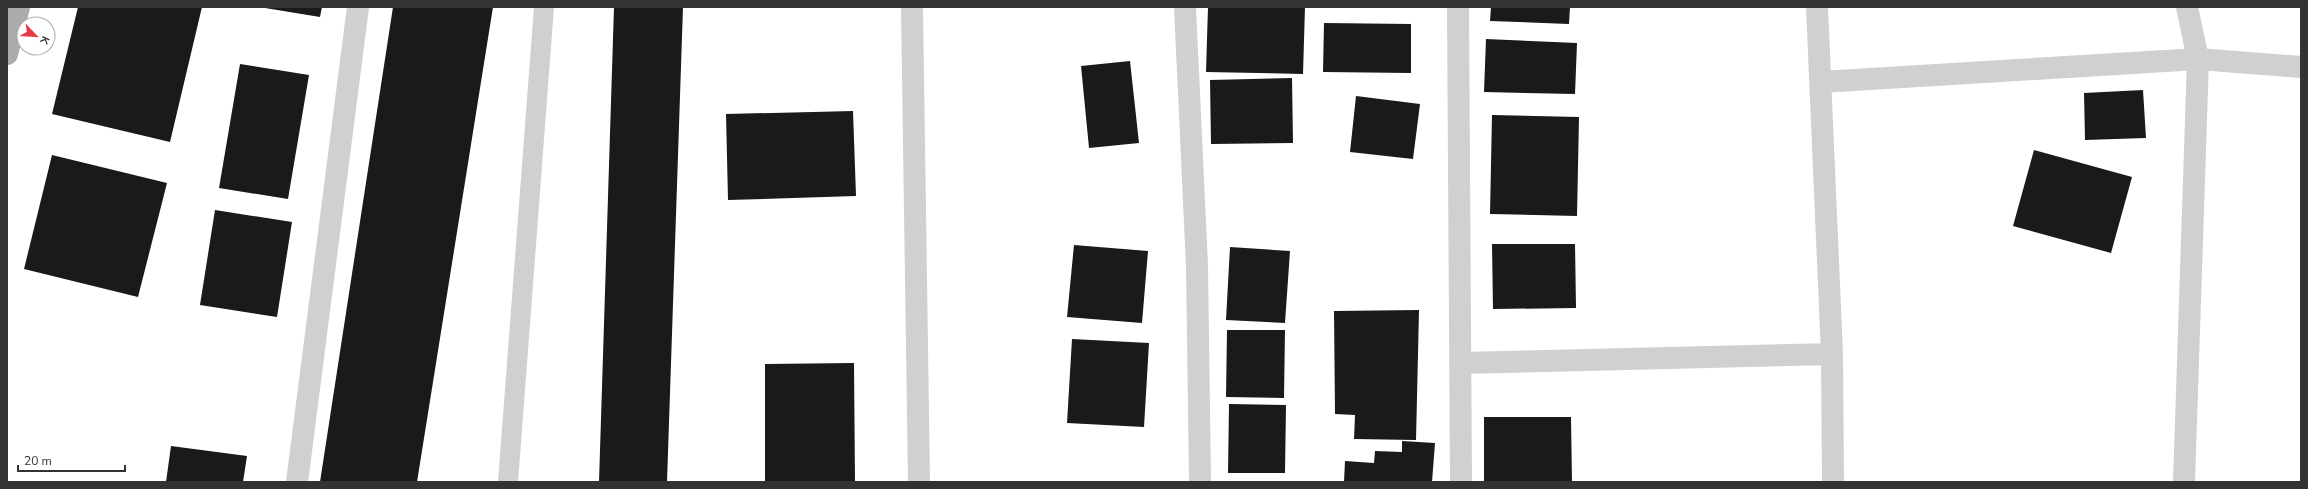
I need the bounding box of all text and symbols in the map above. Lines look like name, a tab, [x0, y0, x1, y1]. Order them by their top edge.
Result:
north arrow	[16, 16, 56, 56]
text: K	[36, 34, 53, 47]
scale bar	[18, 447, 125, 473]
text: 20 m	[24, 453, 52, 469]

